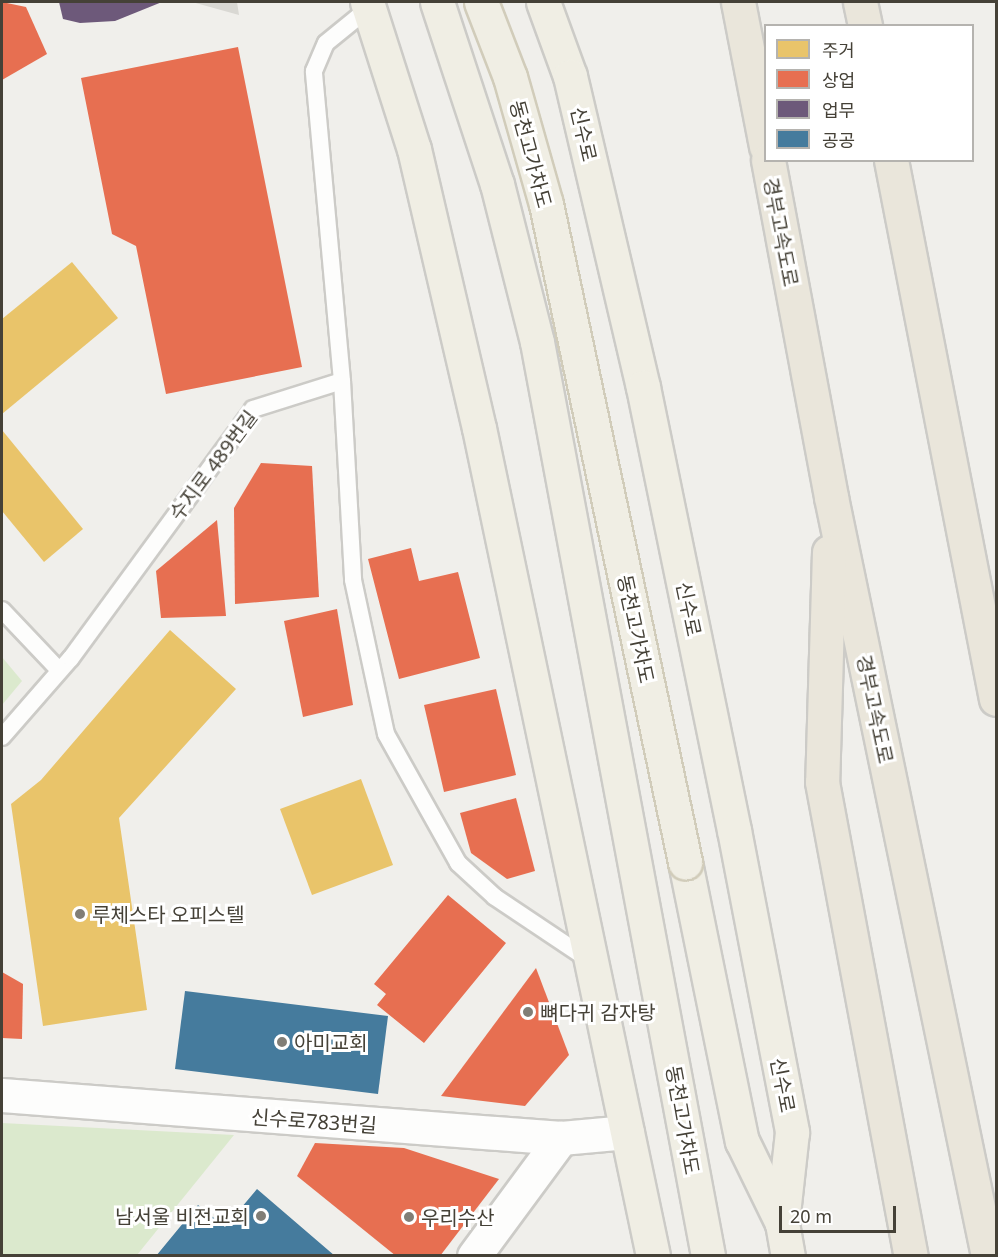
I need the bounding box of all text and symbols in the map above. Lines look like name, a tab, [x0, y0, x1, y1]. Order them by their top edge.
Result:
legend	[764, 24, 974, 162]
text: 주거	[822, 38, 855, 62]
text: 상업	[822, 68, 855, 92]
street label: 동천고가차도	[505, 98, 557, 210]
text: 업무	[822, 98, 855, 122]
street label: 신수로	[566, 104, 602, 164]
text: 공공	[822, 128, 855, 152]
street label: 경부고속도로	[759, 176, 803, 288]
street label: 수지로 489번길	[164, 405, 262, 525]
street label: 동천고가차도	[613, 573, 659, 685]
street label: 신수로	[672, 580, 706, 638]
street label: 경부고속도로	[852, 653, 898, 765]
place label: 루체스타 오피스텔	[92, 902, 244, 926]
marker: 루체스타 오피스텔	[73, 907, 87, 921]
place label: 뼈다귀 감자탕	[540, 1000, 656, 1024]
marker: 뼈다귀 감자탕	[521, 1005, 535, 1019]
place label: 아미교회	[294, 1030, 368, 1054]
marker: 아미교회	[275, 1035, 289, 1049]
street label: 신수로	[766, 1056, 800, 1114]
street label: 동천고가차도	[662, 1064, 704, 1176]
street label: 신수로783번길	[250, 1105, 378, 1137]
scale bar	[782, 1194, 899, 1232]
place label: 남서울 비전교회	[115, 1204, 249, 1228]
text: 20 m	[790, 1204, 832, 1228]
place label: 우리수산	[421, 1205, 495, 1229]
marker: 남서울 비전교회	[254, 1209, 268, 1223]
marker: 우리수산	[402, 1210, 416, 1224]

